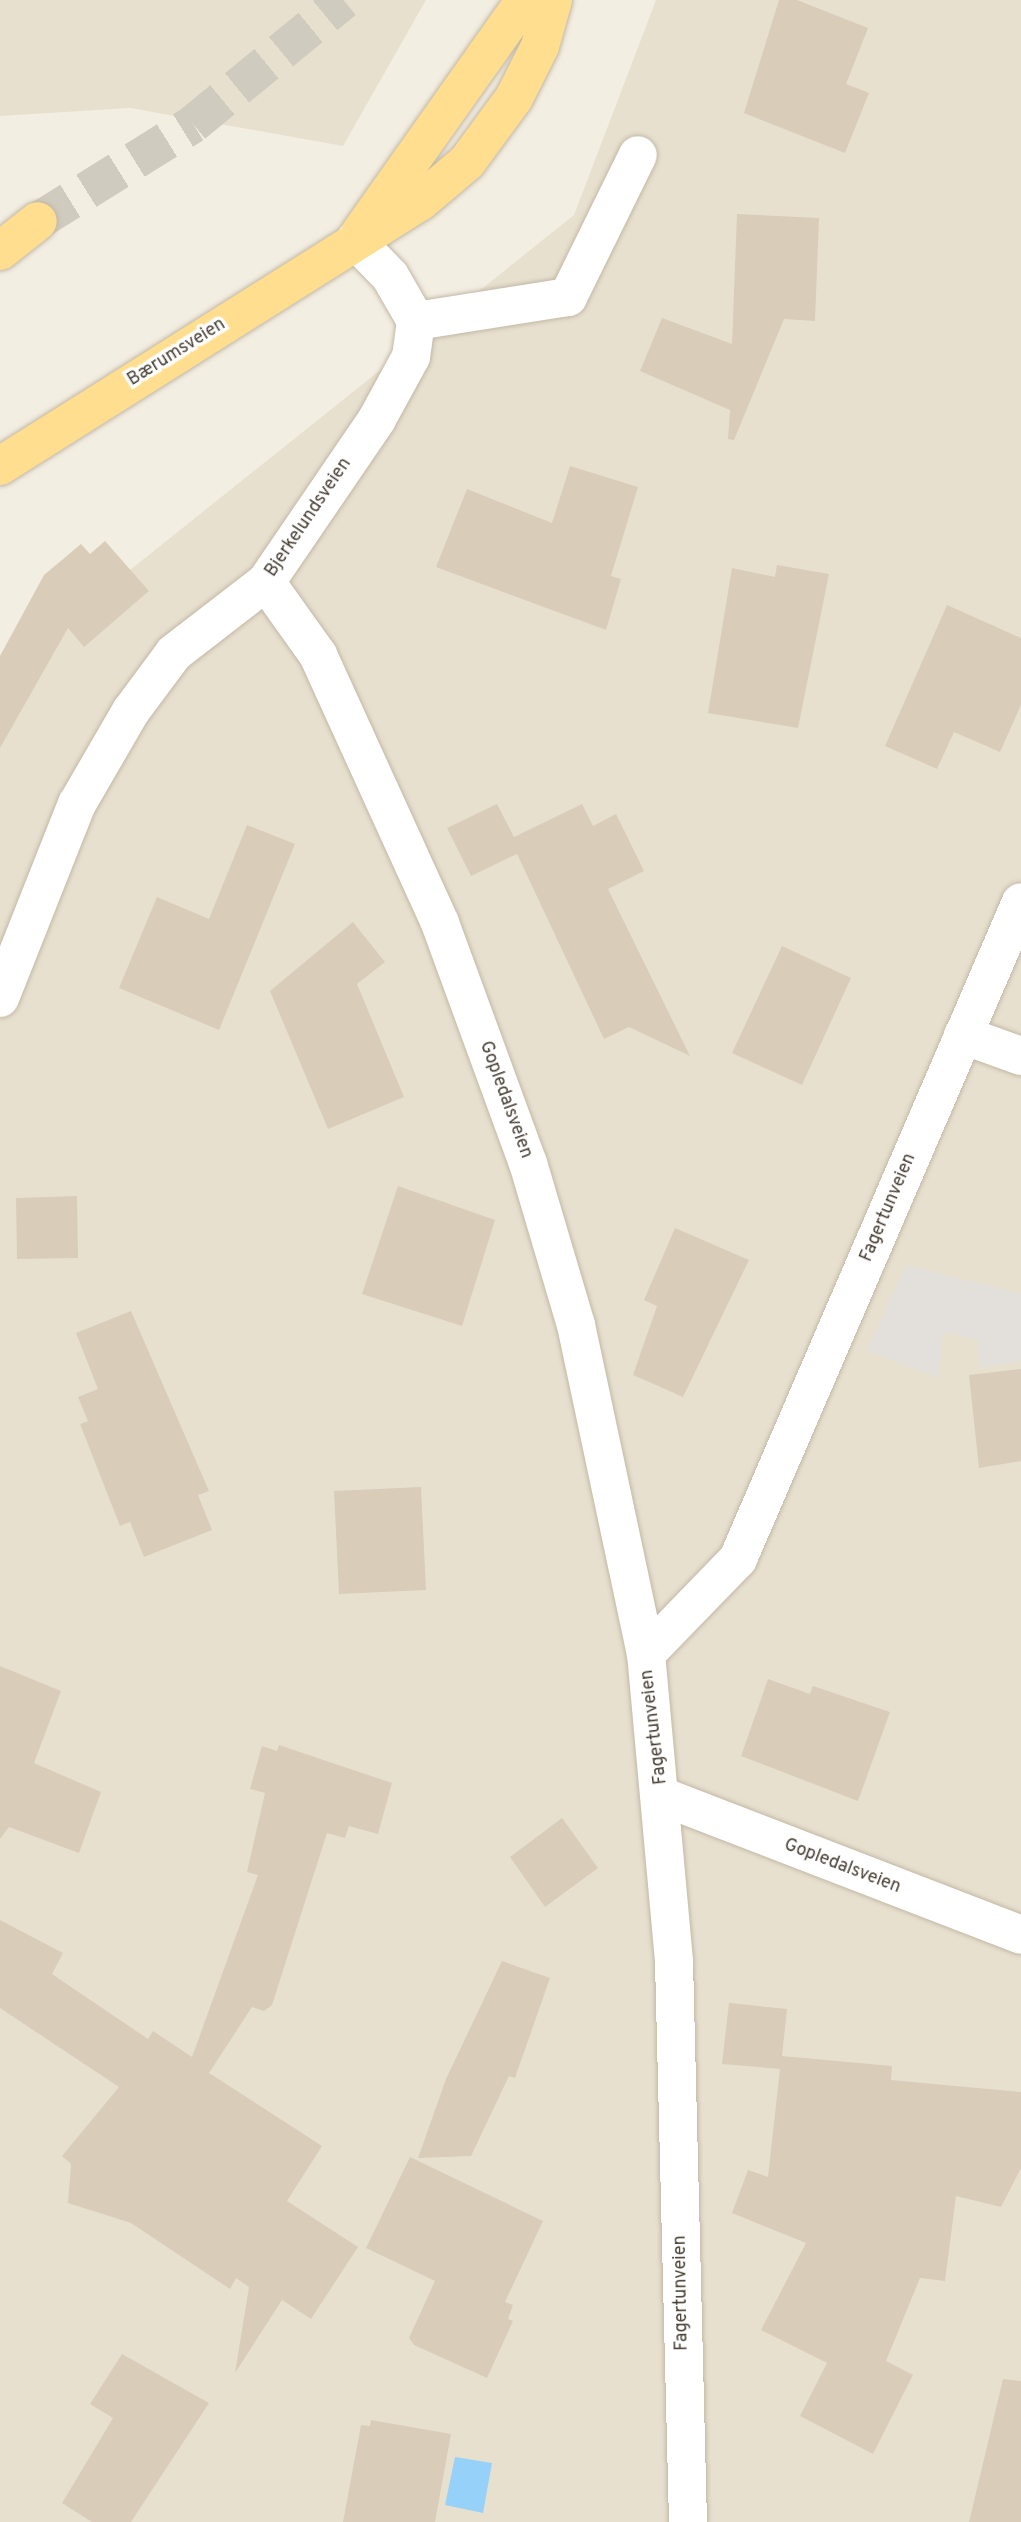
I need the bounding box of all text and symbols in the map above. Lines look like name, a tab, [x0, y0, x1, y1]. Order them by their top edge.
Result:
street label: Bærumsveien	[124, 314, 230, 392]
street label: Bjerkelundsveien	[261, 454, 357, 582]
street label: Gopledalsveien	[474, 1038, 536, 1162]
street label: Fagertunveien	[856, 1151, 922, 1265]
street label: Fagertunveien	[637, 1668, 673, 1786]
street label: Gopledalsveien	[781, 1835, 903, 1899]
street label: Fagertunveien	[670, 2235, 694, 2351]

